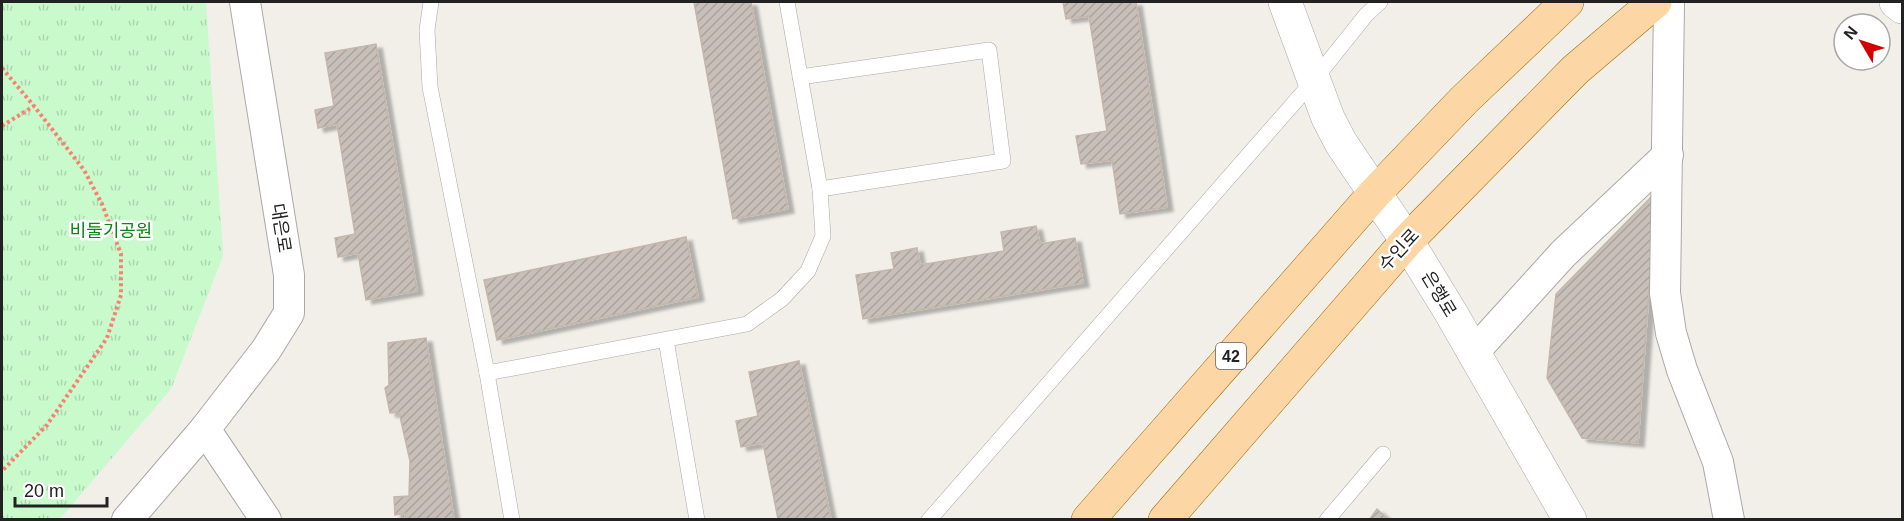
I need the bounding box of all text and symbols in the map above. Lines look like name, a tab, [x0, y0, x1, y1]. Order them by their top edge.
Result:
north arrow	[1832, 12, 1892, 72]
text: N	[1840, 23, 1861, 43]
street label: 대은로	[267, 202, 295, 254]
park label: 비둘기공원	[70, 221, 152, 241]
street label: 수인로	[1375, 225, 1423, 275]
street label: 은행로	[1418, 268, 1460, 320]
road number: 42	[1216, 343, 1246, 369]
scale bar	[15, 470, 106, 508]
text: 20 m	[24, 481, 64, 501]

